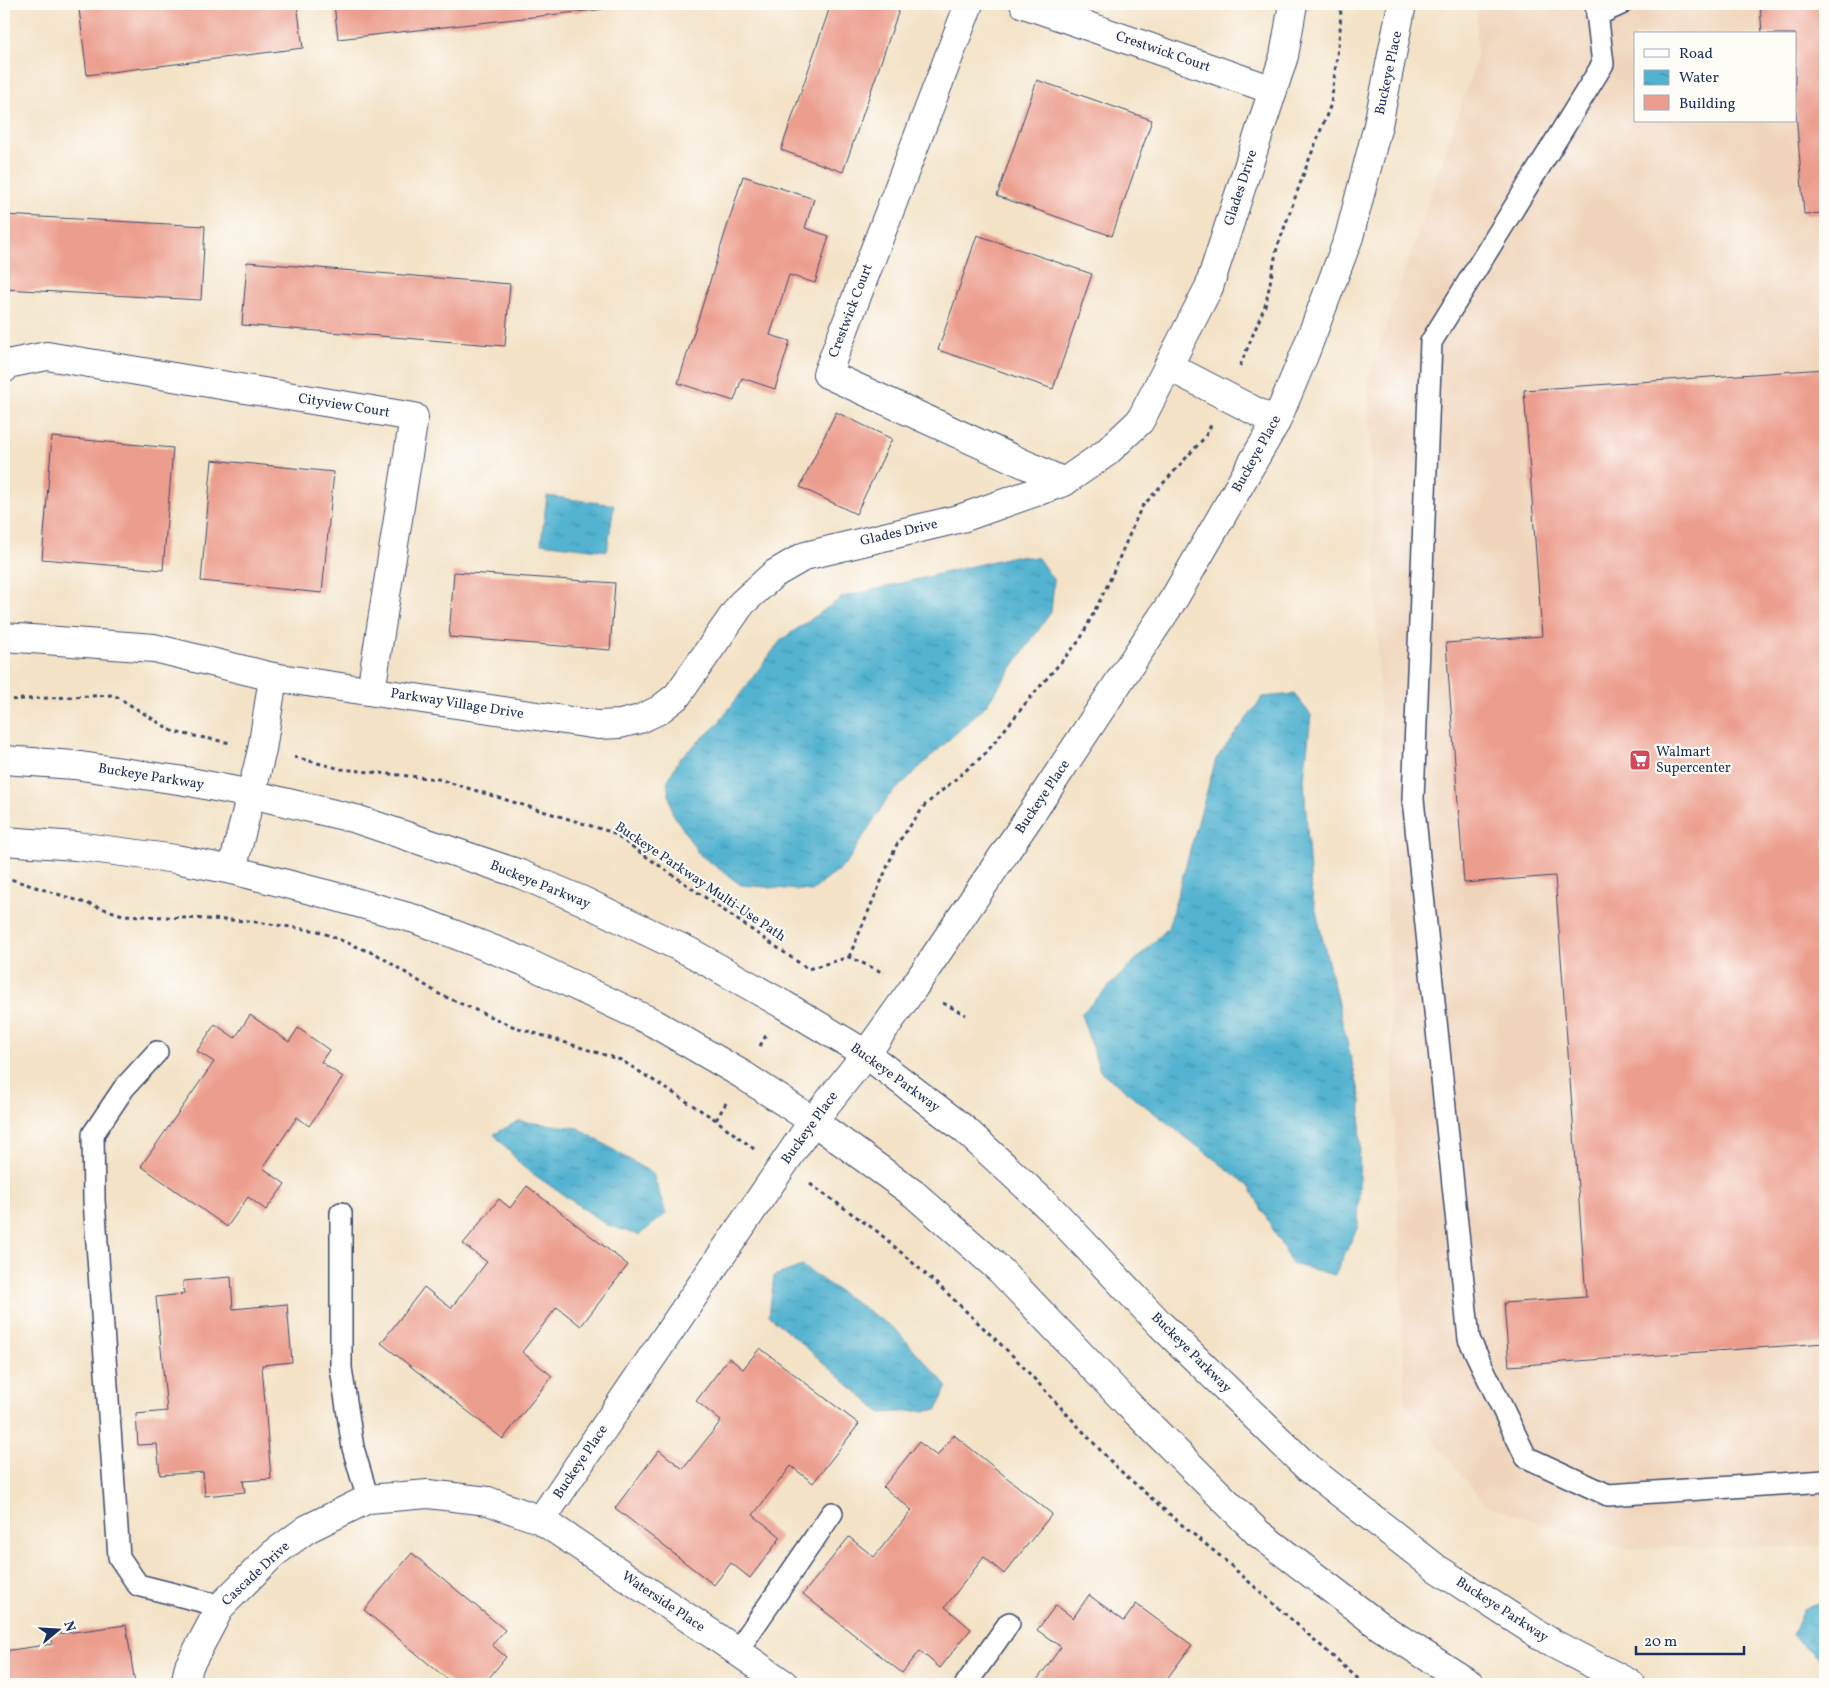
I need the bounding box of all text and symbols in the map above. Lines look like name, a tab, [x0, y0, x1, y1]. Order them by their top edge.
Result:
street label: Crestwick Court	[1113, 27, 1213, 77]
street label: Buckeye Place	[1371, 29, 1407, 117]
legend	[1634, 32, 1796, 122]
text: Road	[1679, 44, 1713, 65]
text: Water	[1679, 68, 1719, 89]
text: Building	[1679, 94, 1736, 115]
street label: Glades Drive	[1220, 147, 1262, 228]
street label: Crestwick Court	[824, 261, 878, 361]
street label: Cityview Court	[297, 389, 391, 423]
street label: Buckeye Place	[1228, 412, 1286, 496]
street label: Glades Drive	[858, 515, 940, 551]
street label: Parkway Village Drive	[389, 684, 525, 724]
place label: Walmart Supercenter	[1656, 743, 1731, 778]
supermarket icon: Walmart Supercenter	[1628, 748, 1652, 772]
street label: Buckeye Place	[1011, 756, 1075, 838]
street label: Buckeye Parkway	[97, 759, 206, 795]
street label: Buckeye Parkway Multi-Use Path	[611, 818, 789, 946]
street label: Buckeye Parkway	[487, 856, 593, 914]
street label: Buckeye Parkway	[846, 1039, 944, 1117]
street label: Buckeye Place	[777, 1088, 843, 1168]
street label: Buckeye Parkway	[1146, 1308, 1236, 1398]
street label: Buckeye Place	[549, 1421, 613, 1503]
street label: Cascade Drive	[218, 1537, 295, 1611]
street label: Waterside Place	[618, 1567, 709, 1637]
street label: Buckeye Parkway	[1452, 1573, 1552, 1647]
north arrow	[32, 1606, 82, 1656]
text: N	[58, 1619, 80, 1634]
scale bar	[1636, 1623, 1744, 1655]
text: 20 m	[1644, 1632, 1677, 1653]

